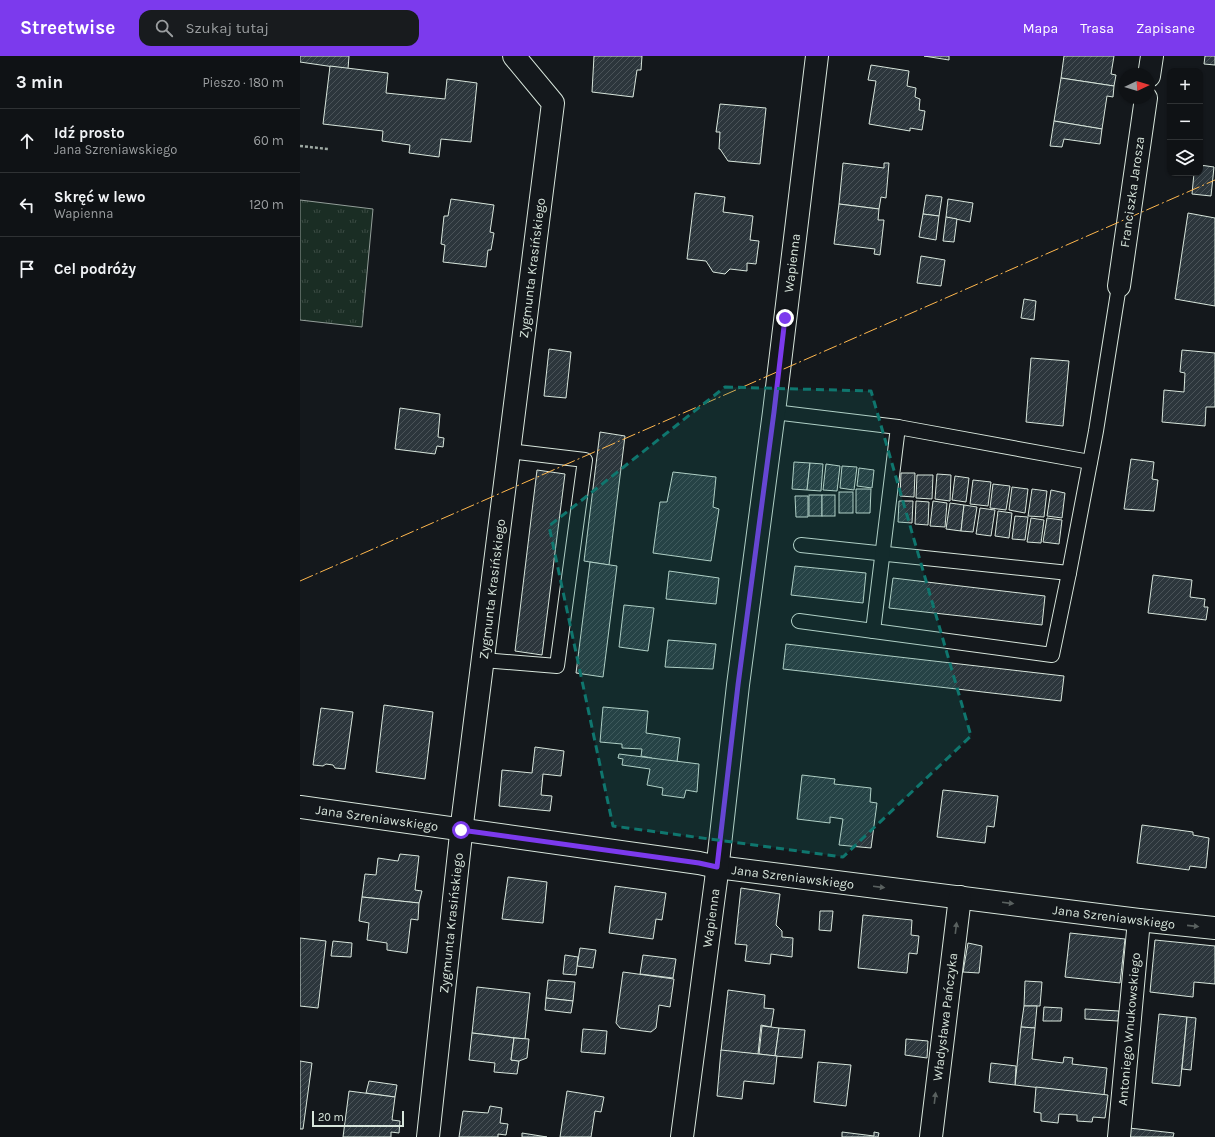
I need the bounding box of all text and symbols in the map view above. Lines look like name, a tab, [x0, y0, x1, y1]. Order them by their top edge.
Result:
search box	[139, 10, 419, 46]
text: Streetwise	[20, 17, 115, 39]
icon: search	[153, 17, 175, 39]
text: Szukaj tutaj	[185, 19, 269, 37]
text: Mapa	[1023, 20, 1058, 37]
text: Trasa	[1080, 20, 1114, 37]
text: Zapisane	[1136, 20, 1195, 37]
north arrow	[1119, 68, 1155, 104]
map controls	[1167, 68, 1203, 176]
button: +	[1167, 68, 1203, 104]
text: 3 min	[16, 72, 63, 92]
text: Pieszo · 180 m	[202, 75, 284, 90]
button: −	[1167, 104, 1203, 140]
text: Idź prosto	[54, 124, 125, 142]
icon: ahead	[16, 130, 38, 152]
text: 60 m	[254, 133, 284, 148]
street label: Franciszka Jarosza	[1117, 135, 1147, 249]
button: layers	[1167, 140, 1203, 176]
text: Jana Szreniawskiego	[54, 142, 177, 157]
text: Skręć w lewo	[54, 188, 146, 206]
icon: left	[16, 194, 38, 216]
text: 120 m	[249, 197, 284, 212]
street label: Zygmunta Krasińskiego	[516, 197, 548, 339]
text: Wapienna	[54, 206, 113, 221]
street label: Wapienna	[781, 233, 803, 293]
icon: arrive	[16, 258, 38, 280]
text: Cel podróży	[54, 260, 136, 278]
route end	[776, 309, 794, 327]
street label: Zygmunta Krasińskiego	[476, 518, 508, 660]
street label: Jana Szreniawskiego	[315, 802, 439, 834]
route start	[452, 821, 470, 839]
street label: Zygmunta Krasińskiego	[436, 852, 466, 994]
street label: Jana Szreniawskiego	[731, 862, 855, 892]
one-way arrow	[873, 884, 885, 890]
street label: Wapienna	[699, 888, 723, 948]
one-way arrow	[1002, 900, 1014, 906]
street label: Jana Szreniawskiego	[1052, 902, 1176, 932]
one-way arrow	[953, 921, 959, 934]
one-way arrow	[1187, 923, 1199, 929]
street label: Władysława Pańczyka	[930, 952, 960, 1082]
street label: Antoniego Wnukowskiego	[1115, 952, 1143, 1106]
one-way arrow	[932, 1092, 939, 1104]
scale bar	[312, 1109, 404, 1128]
text: 20 m	[318, 1111, 344, 1124]

